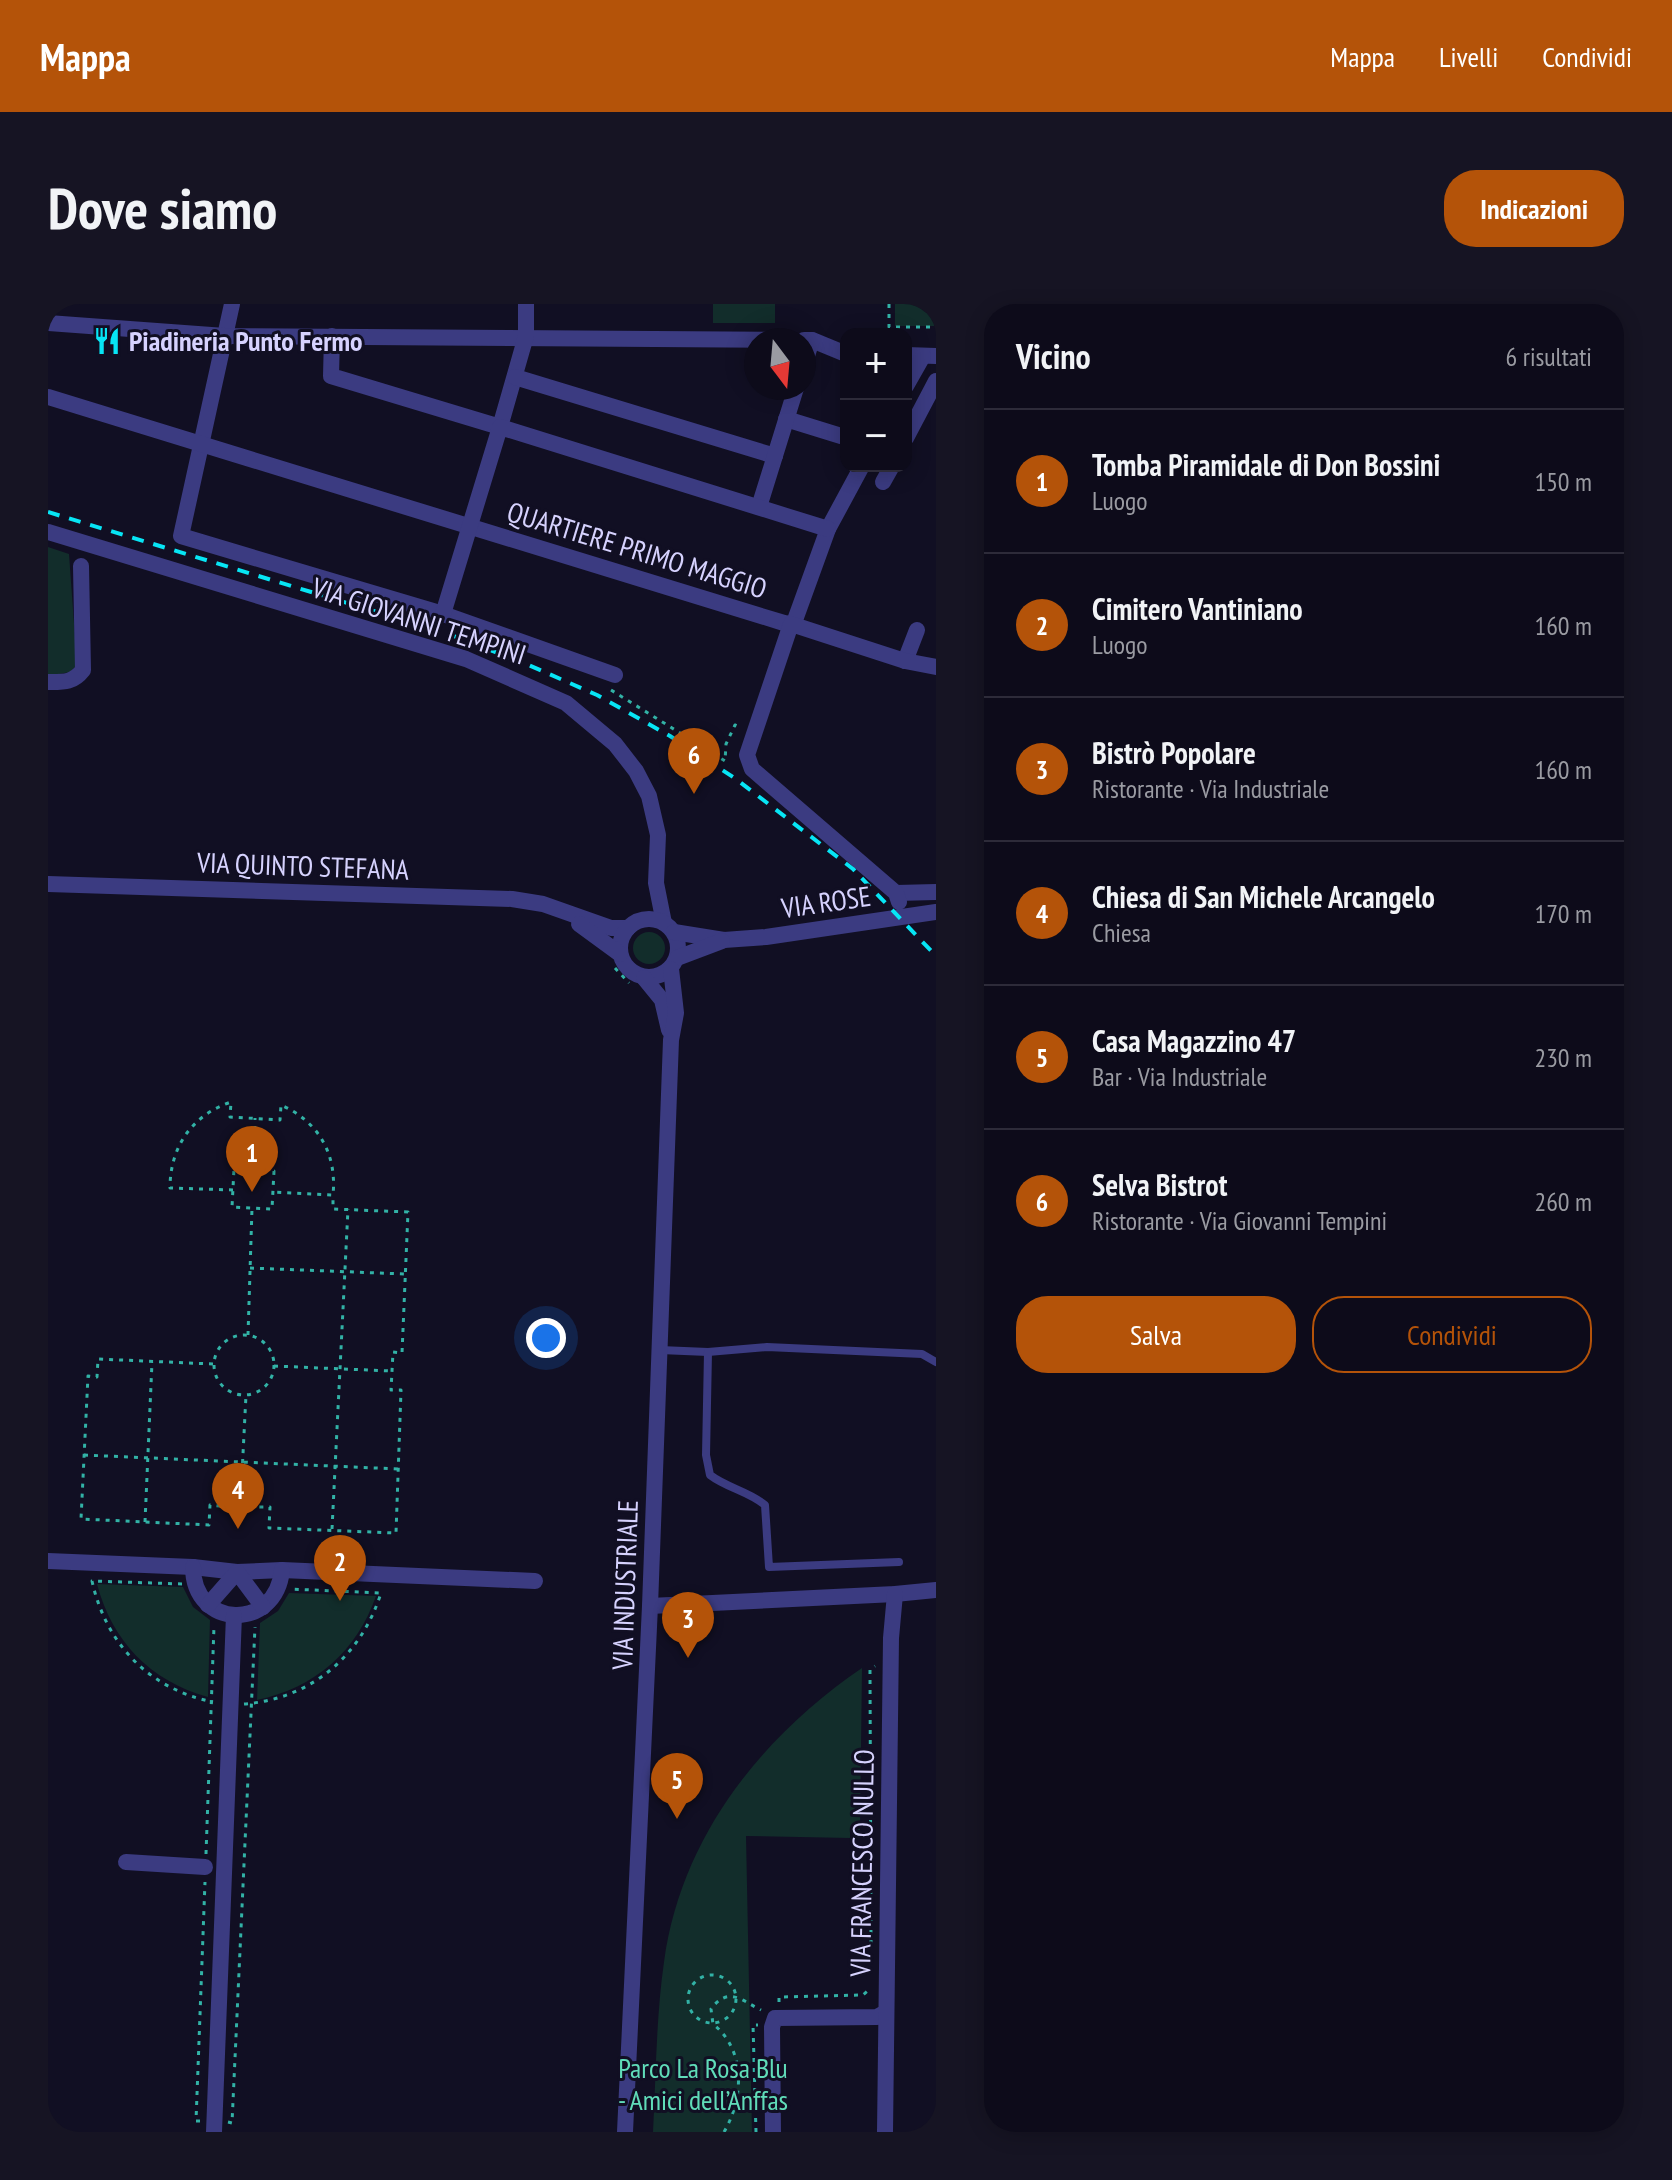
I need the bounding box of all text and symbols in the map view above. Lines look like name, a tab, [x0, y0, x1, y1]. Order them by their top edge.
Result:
text: Mappa	[40, 32, 131, 81]
text: Mappa	[1330, 38, 1395, 75]
text: Livelli	[1439, 38, 1498, 75]
text: Condividi	[1542, 38, 1632, 75]
button: Indicazioni	[1444, 170, 1624, 247]
text: Dove siamo	[48, 172, 277, 244]
place label: Piadineria Punto Fermo	[129, 322, 362, 359]
restaurant icon: Piadineria Punto Fermo	[92, 326, 122, 356]
north arrow	[744, 328, 816, 400]
map controls	[840, 328, 912, 472]
button: +	[840, 328, 912, 400]
text: Vicino	[1016, 334, 1091, 378]
text: 6 risultati	[1506, 340, 1592, 373]
button: −	[840, 400, 912, 472]
text: Tomba Piramidale di Don Bossini	[1092, 445, 1440, 484]
text: 1	[1036, 465, 1048, 498]
text: 150 m	[1534, 465, 1592, 498]
text: Luogo	[1092, 484, 1147, 517]
street label: QUARTIERE PRIMO MAGGIO	[503, 492, 771, 607]
street label: VIA GIOVANNI TEMPINI	[307, 568, 531, 673]
text: Cimitero Vantiniano	[1092, 589, 1303, 628]
text: 2	[1036, 609, 1048, 642]
text: 160 m	[1534, 609, 1592, 642]
text: Luogo	[1092, 628, 1147, 661]
pin: 6	[668, 728, 720, 794]
text: Bistrò Popolare	[1092, 733, 1256, 772]
text: 3	[1036, 753, 1048, 786]
text: 160 m	[1534, 753, 1592, 786]
text: Ristorante · Via Industriale	[1092, 772, 1329, 805]
street label: VIA QUINTO STEFANA	[196, 843, 410, 888]
street label: VIA ROSE	[778, 877, 873, 926]
text: Chiesa di San Michele Arcangelo	[1092, 877, 1435, 916]
text: 4	[1036, 897, 1048, 930]
text: 170 m	[1534, 897, 1592, 930]
text: Chiesa	[1092, 916, 1151, 949]
text: Casa Magazzino 47	[1092, 1021, 1296, 1060]
text: 5	[1036, 1041, 1048, 1074]
text: 230 m	[1534, 1041, 1592, 1074]
text: Bar · Via Industriale	[1092, 1060, 1267, 1093]
pin: 1	[226, 1126, 278, 1192]
text: Selva Bistrot	[1092, 1165, 1227, 1204]
text: 6	[1036, 1185, 1048, 1218]
text: 260 m	[1534, 1185, 1592, 1218]
text: Ristorante · Via Giovanni Tempini	[1092, 1204, 1387, 1237]
button: Salva	[1016, 1296, 1296, 1373]
button: Condividi	[1312, 1296, 1592, 1373]
your location	[526, 1318, 566, 1358]
pin: 4	[212, 1463, 264, 1529]
street label: VIA INDUSTRIALE	[603, 1499, 646, 1672]
pin: 2	[314, 1535, 366, 1601]
pin: 3	[662, 1592, 714, 1658]
street label: VIA FRANCESCO NULLO	[841, 1749, 882, 1978]
pin: 5	[651, 1753, 703, 1819]
park label: Parco La Rosa Blu - Amici dell’Anffas	[618, 2049, 788, 2118]

